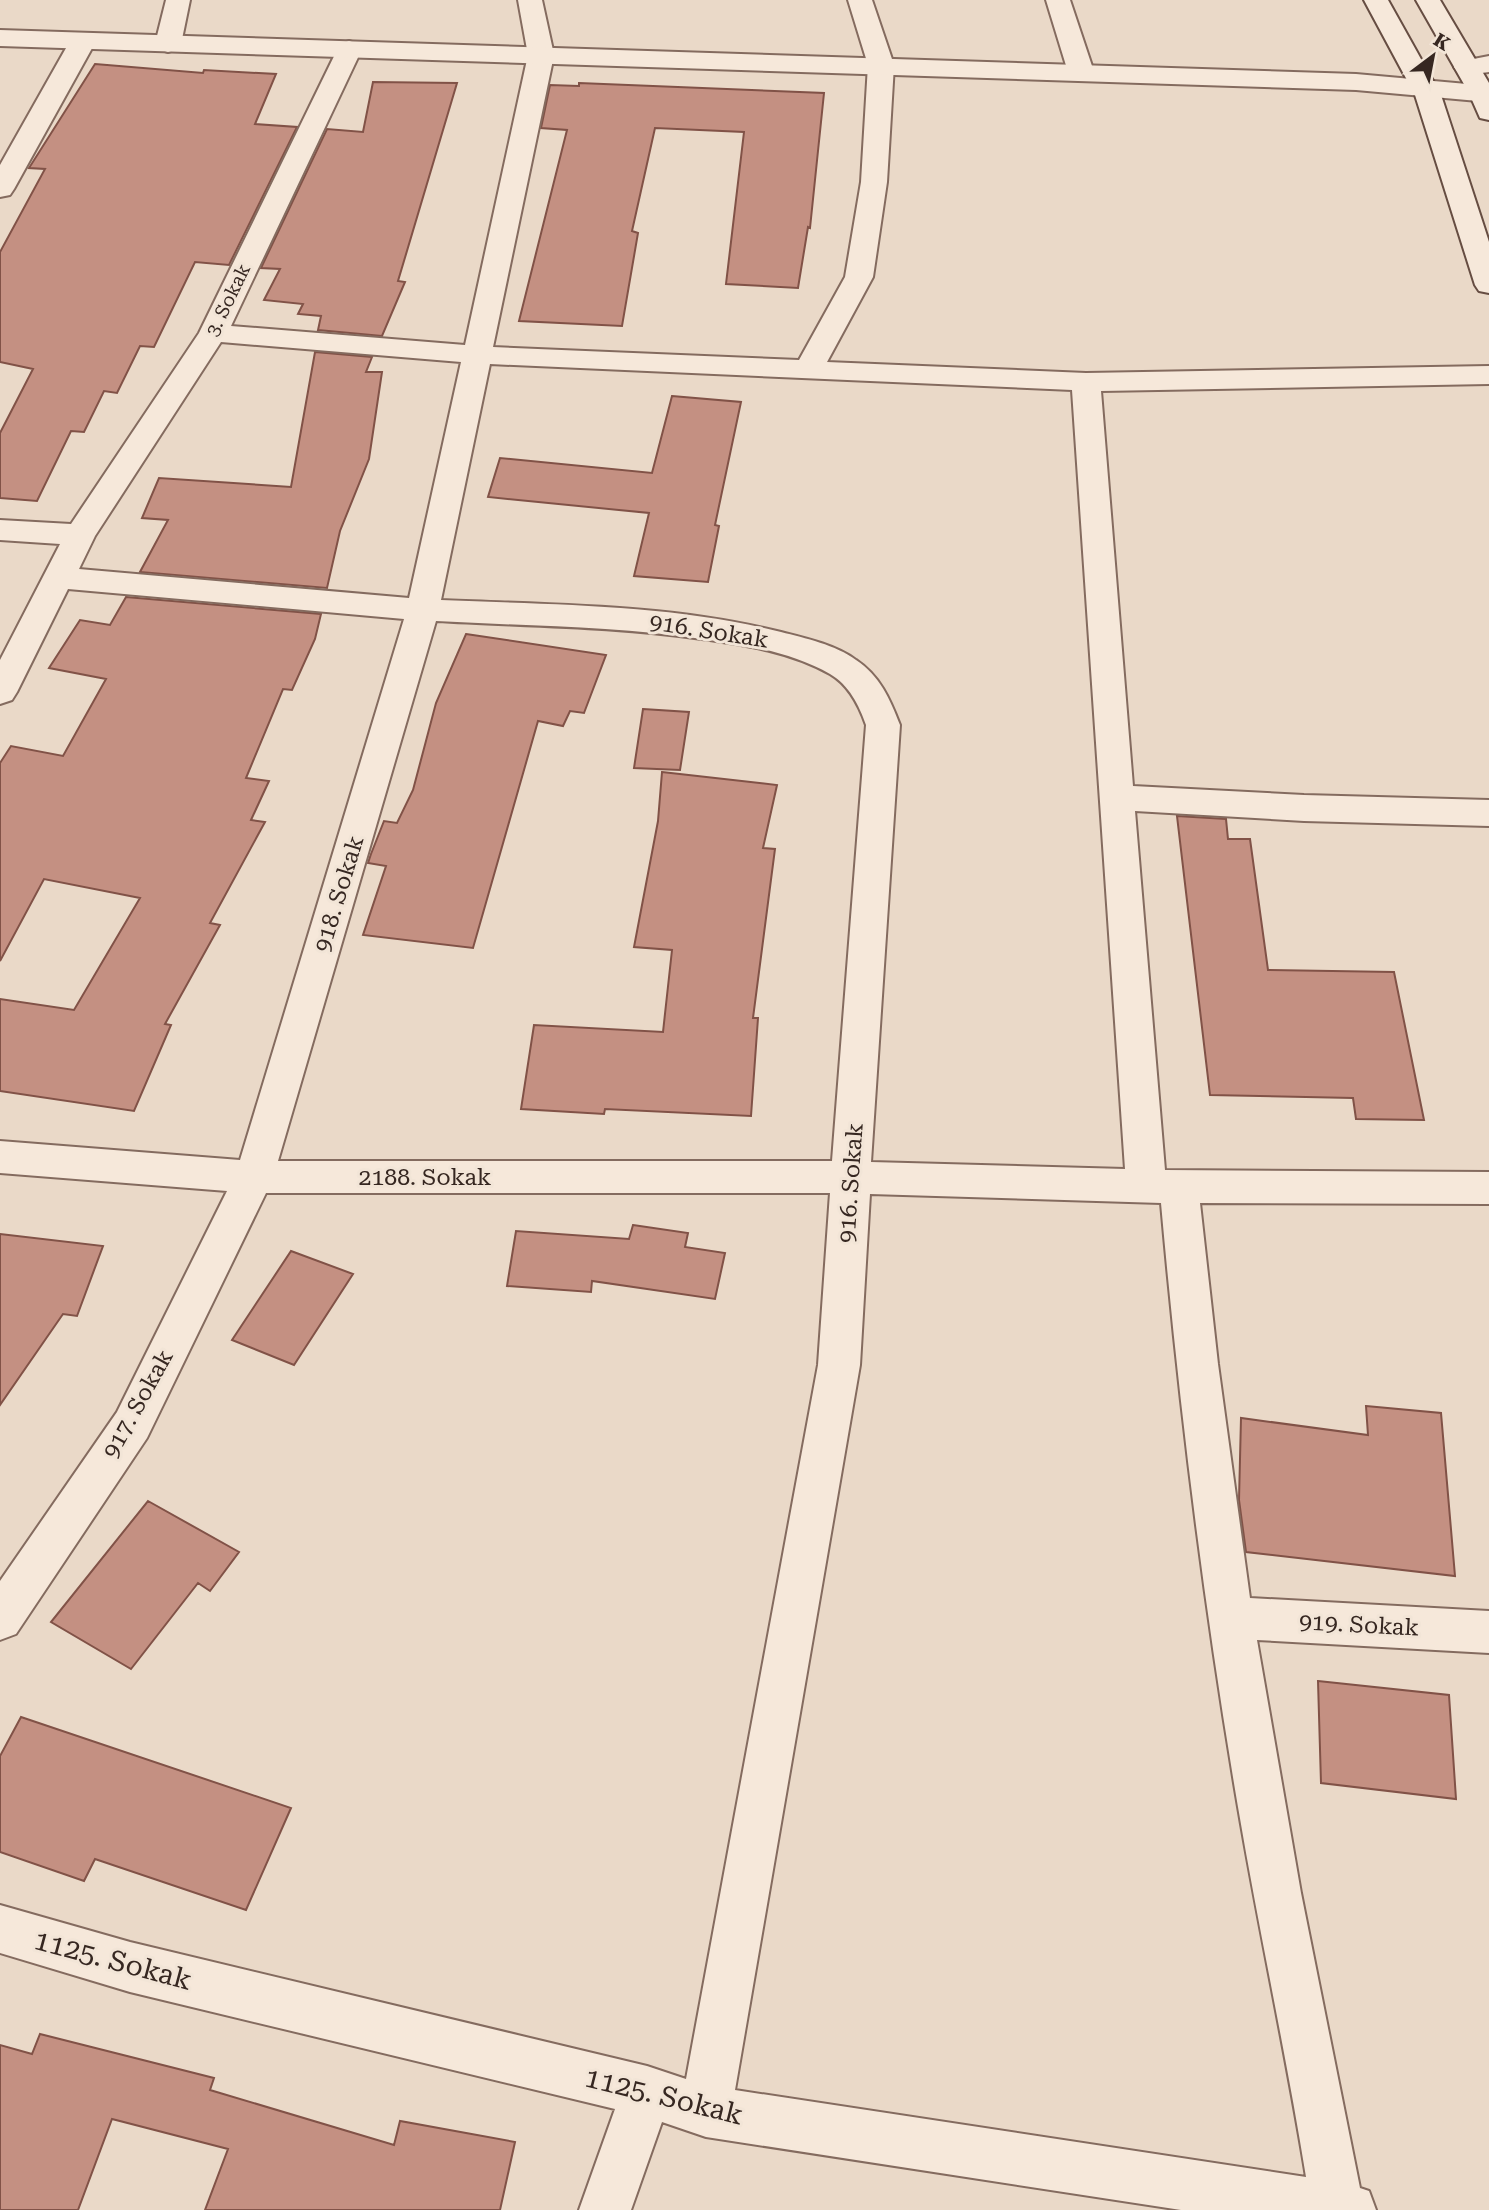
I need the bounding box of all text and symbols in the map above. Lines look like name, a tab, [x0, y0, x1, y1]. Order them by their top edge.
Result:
north arrow	[1398, 21, 1468, 91]
text: K	[1429, 28, 1454, 56]
street label: 3. Sokak	[201, 260, 255, 340]
street label: 916. Sokak	[648, 608, 771, 654]
street label: 918. Sokak	[309, 832, 370, 955]
street label: 916. Sokak	[833, 1122, 869, 1244]
street label: 2188. Sokak	[359, 1164, 492, 1191]
street label: 917. Sokak	[97, 1345, 179, 1463]
street label: 919. Sokak	[1298, 1608, 1420, 1642]
street label: 1125. Sokak	[31, 1923, 196, 1997]
street label: 1125. Sokak	[582, 2060, 747, 2132]

